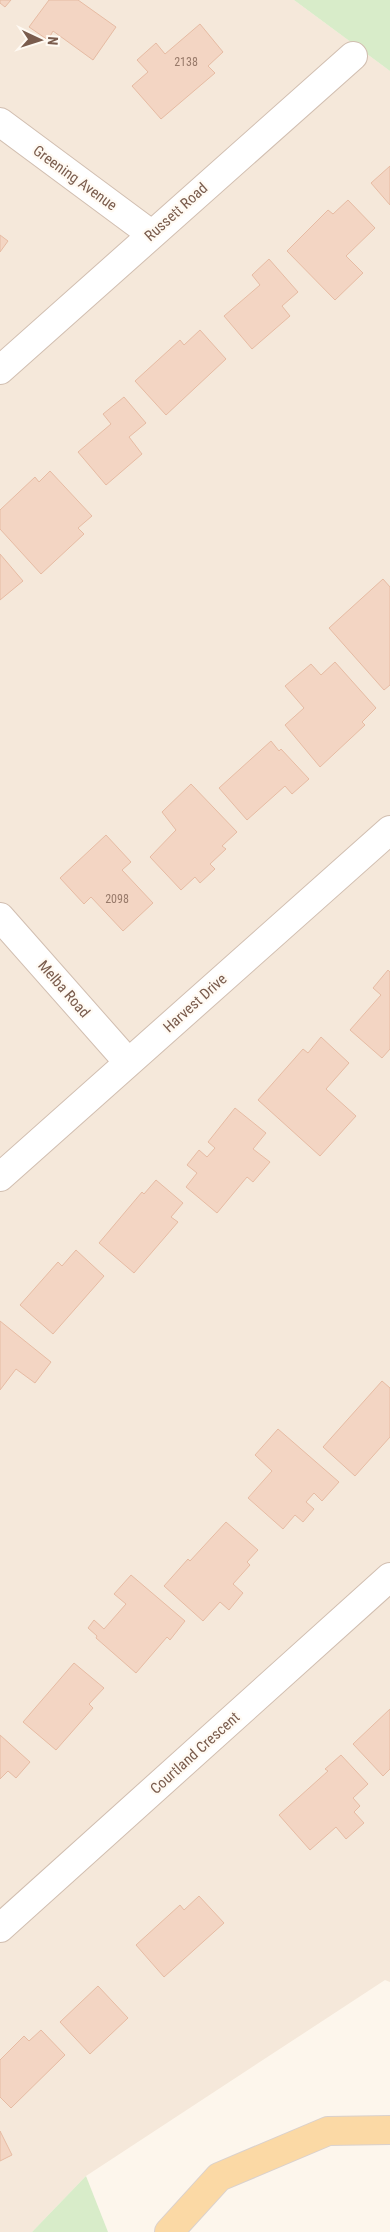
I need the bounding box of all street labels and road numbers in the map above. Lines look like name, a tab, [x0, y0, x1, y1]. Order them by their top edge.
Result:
street label: Greening Avenue	[30, 142, 120, 214]
street label: Russett Road	[141, 179, 211, 245]
street label: Melba Road	[34, 957, 94, 1021]
street label: Harvest Drive	[160, 970, 230, 1036]
street label: Courtland Crescent	[147, 1708, 243, 1798]

